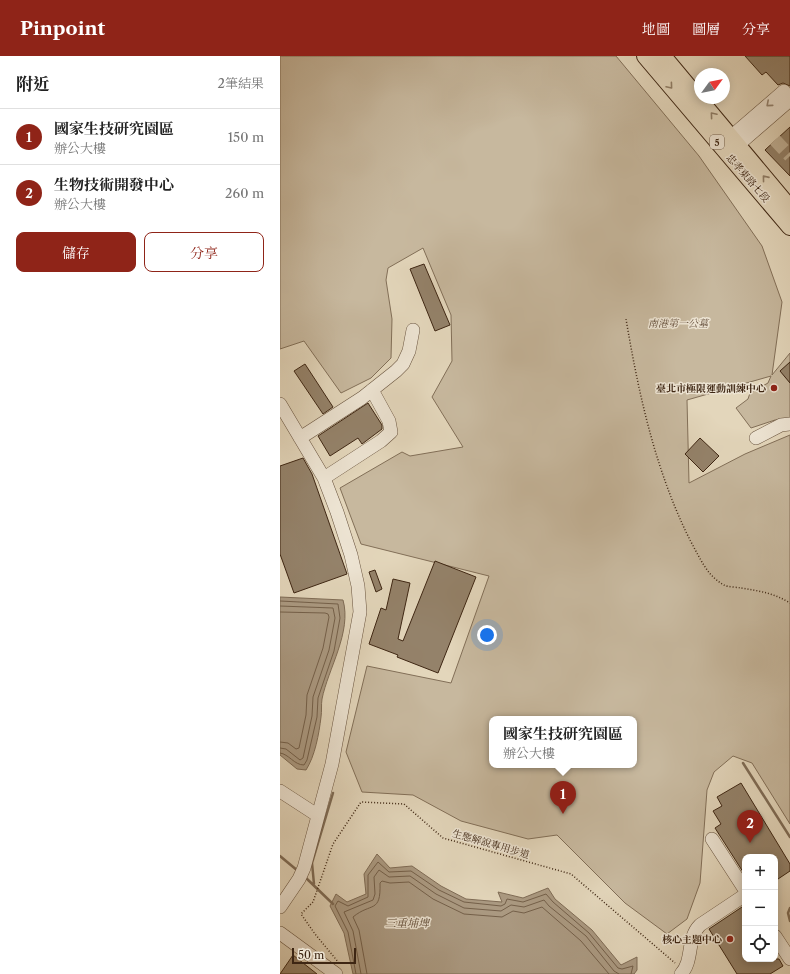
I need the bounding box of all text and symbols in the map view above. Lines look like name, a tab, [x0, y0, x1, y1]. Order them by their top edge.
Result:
text: Pinpoint	[20, 17, 105, 40]
text: 地圖	[642, 20, 670, 38]
text: 圖層	[692, 20, 720, 38]
text: 分享	[742, 20, 770, 38]
north arrow	[694, 68, 730, 104]
text: 附近	[16, 74, 50, 94]
text: 2筆結果	[218, 75, 264, 91]
one-way arrow	[666, 81, 673, 88]
one-way arrow	[766, 100, 774, 107]
one-way arrow	[711, 113, 718, 120]
text: 國家生技研究園區	[54, 119, 174, 138]
text: 1	[26, 129, 32, 145]
text: 150 m	[228, 129, 264, 145]
road number: 5	[710, 135, 724, 149]
text: 辦公大樓	[54, 140, 106, 156]
street label: 忠孝東路七段	[723, 151, 773, 205]
text: 生物技術開發中心	[54, 175, 174, 194]
one-way arrow	[763, 175, 770, 183]
text: 2	[25, 185, 33, 201]
text: 260 m	[225, 185, 264, 201]
text: 辦公大樓	[54, 196, 106, 212]
button: 儲存	[16, 232, 136, 272]
button: 分享	[144, 232, 264, 272]
park label: 南港第一公墓	[648, 317, 710, 330]
place label: 臺北市極限運動訓練中心	[656, 382, 766, 395]
marker: 臺北市極限運動訓練中心	[769, 383, 779, 393]
your location	[477, 625, 497, 645]
popup	[489, 716, 637, 768]
text: 國家生技研究園區	[503, 724, 623, 743]
text: 辦公大樓	[503, 745, 555, 761]
pin: 1	[550, 781, 576, 814]
pin: 2	[737, 810, 763, 843]
street label: 生態解說專用步道	[451, 827, 531, 861]
map controls	[742, 854, 778, 962]
button: +	[742, 854, 778, 890]
button: −	[742, 890, 778, 926]
water label: 三重埔埤	[385, 916, 431, 930]
button: locate	[742, 926, 778, 962]
place label: 核心主題中心	[662, 933, 722, 946]
marker: 核心主題中心	[725, 934, 735, 944]
scale bar	[292, 946, 356, 965]
text: 50 m	[298, 948, 324, 962]

